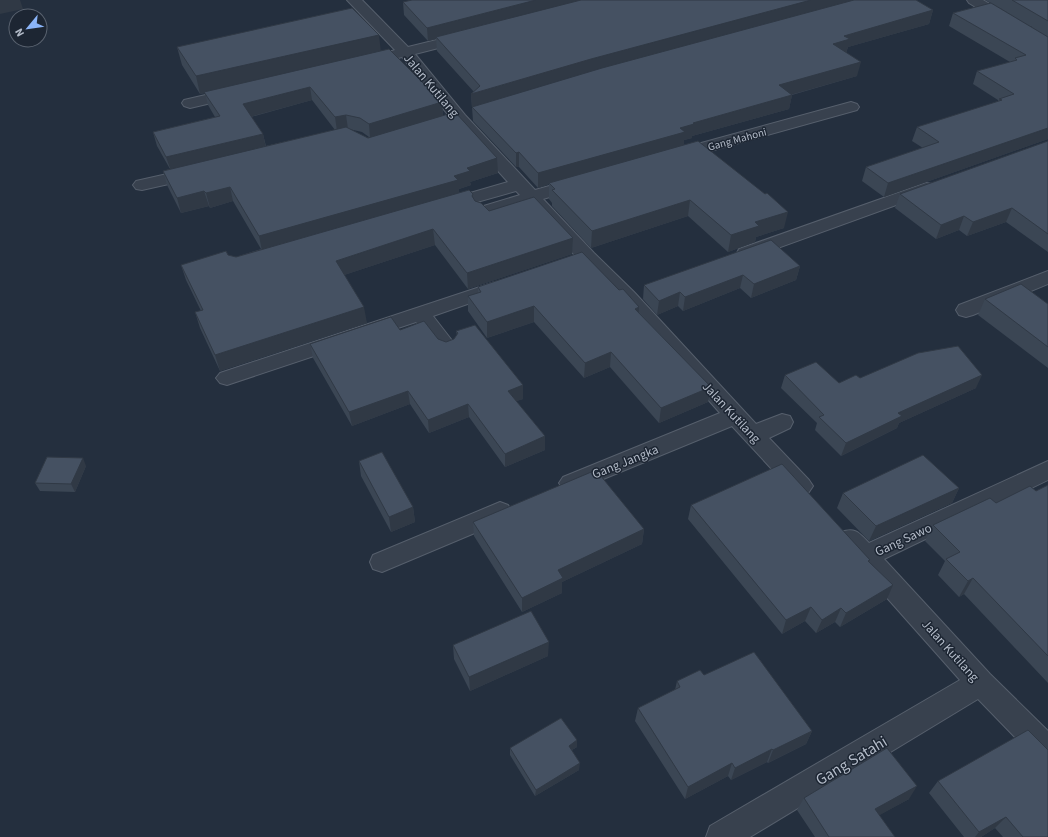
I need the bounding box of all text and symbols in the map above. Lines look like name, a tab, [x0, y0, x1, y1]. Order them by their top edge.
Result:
north arrow	[8, 8, 48, 48]
text: N	[11, 26, 28, 39]
street label: Jalan Kutilang	[399, 50, 463, 122]
street label: Gang Mahoni	[706, 124, 768, 155]
street label: Jalan Kutilang	[698, 378, 765, 448]
street label: Gang Jangka	[589, 440, 661, 483]
street label: Gang Sawo	[872, 519, 935, 561]
street label: Jalan Kutilang	[918, 616, 983, 686]
street label: Gang Satahi	[812, 731, 892, 791]

